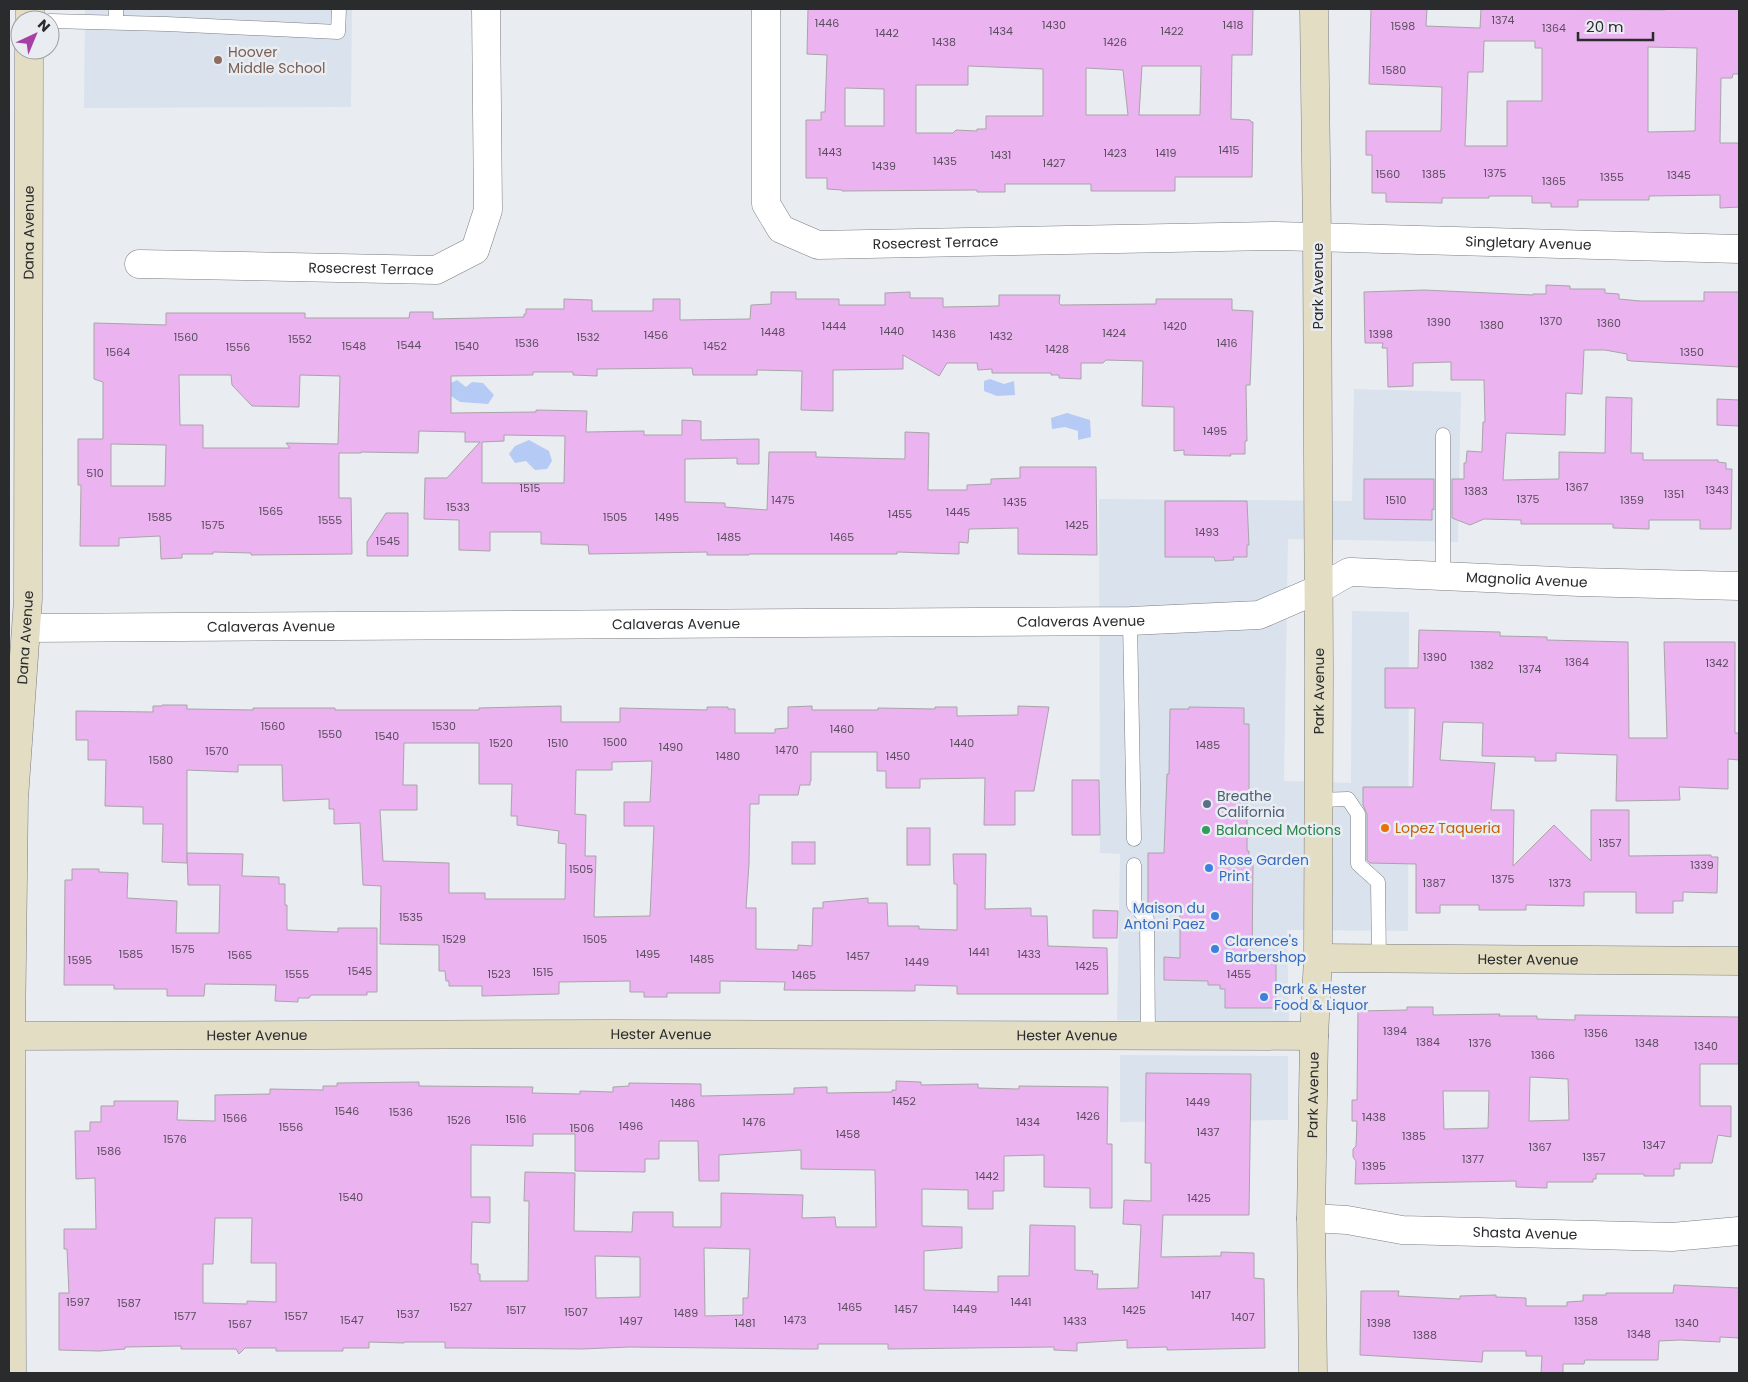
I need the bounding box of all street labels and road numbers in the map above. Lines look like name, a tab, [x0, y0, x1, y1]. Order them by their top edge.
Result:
street label: Dana Avenue	[19, 185, 39, 280]
street label: Rosecrest Terrace	[873, 231, 999, 254]
street label: Singletary Avenue	[1465, 231, 1592, 255]
street label: Park Avenue	[1308, 243, 1328, 329]
street label: Rosecrest Terrace	[308, 257, 434, 280]
street label: Magnolia Avenue	[1466, 567, 1588, 592]
street label: Dana Avenue	[12, 590, 38, 685]
street label: Calaveras Avenue	[1017, 610, 1146, 632]
street label: Calaveras Avenue	[612, 613, 740, 634]
street label: Calaveras Avenue	[207, 616, 335, 637]
street label: Park Avenue	[1309, 648, 1329, 734]
street label: Hester Avenue	[1477, 949, 1579, 970]
street label: Hester Avenue	[610, 1024, 712, 1044]
street label: Hester Avenue	[206, 1025, 308, 1045]
street label: Hester Avenue	[1016, 1025, 1118, 1045]
street label: Park Avenue	[1302, 1051, 1324, 1138]
street label: Shasta Avenue	[1472, 1222, 1578, 1245]

